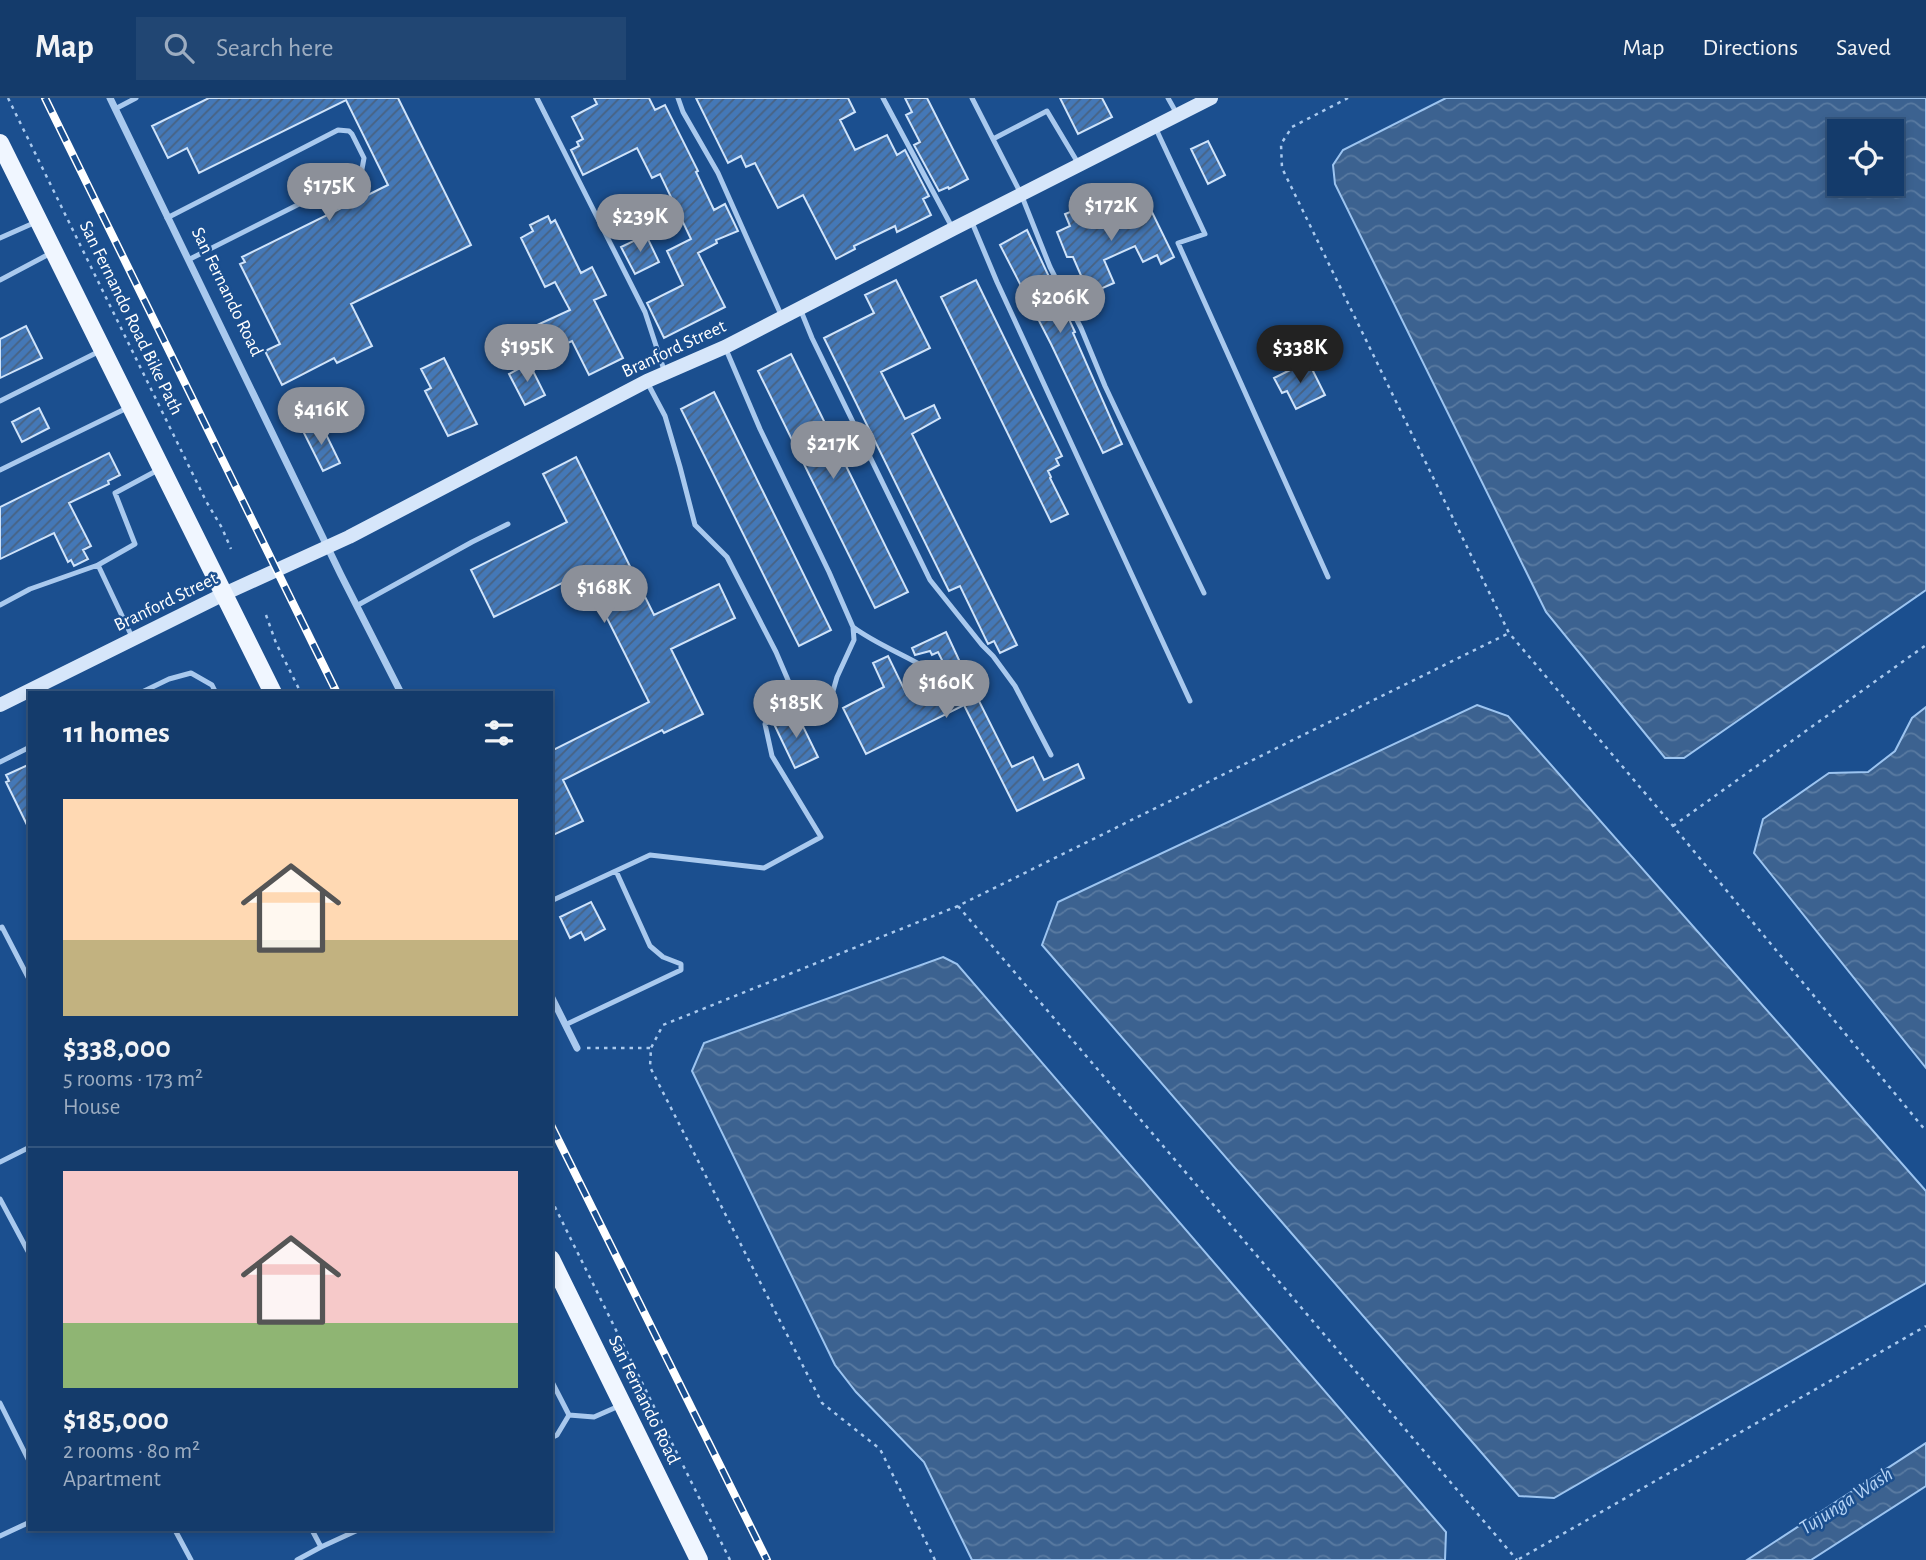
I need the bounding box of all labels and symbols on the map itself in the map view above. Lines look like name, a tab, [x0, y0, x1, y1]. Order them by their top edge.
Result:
pin: $175K	[280, 164, 378, 223]
pin: $172K	[1062, 184, 1160, 243]
pin: $239K	[591, 194, 689, 254]
street label: San Fernando Road Bike Path	[76, 218, 186, 418]
street label: San Fernando Road	[188, 225, 266, 360]
pin: $206K	[1011, 275, 1109, 335]
street label: Branford Street	[619, 317, 729, 381]
pin: $195K	[478, 324, 576, 384]
pin: $338K	[1251, 326, 1349, 385]
pin: $416K	[272, 388, 370, 447]
pin: $217K	[784, 422, 882, 481]
pin: $168K	[555, 566, 653, 625]
street label: Branford Street	[111, 569, 221, 635]
pin: $160K	[897, 660, 995, 720]
pin: $185K	[747, 680, 845, 740]
street label: San Fernando Road	[605, 1333, 683, 1468]
water label: Tujunga Wash	[1795, 1463, 1897, 1539]

